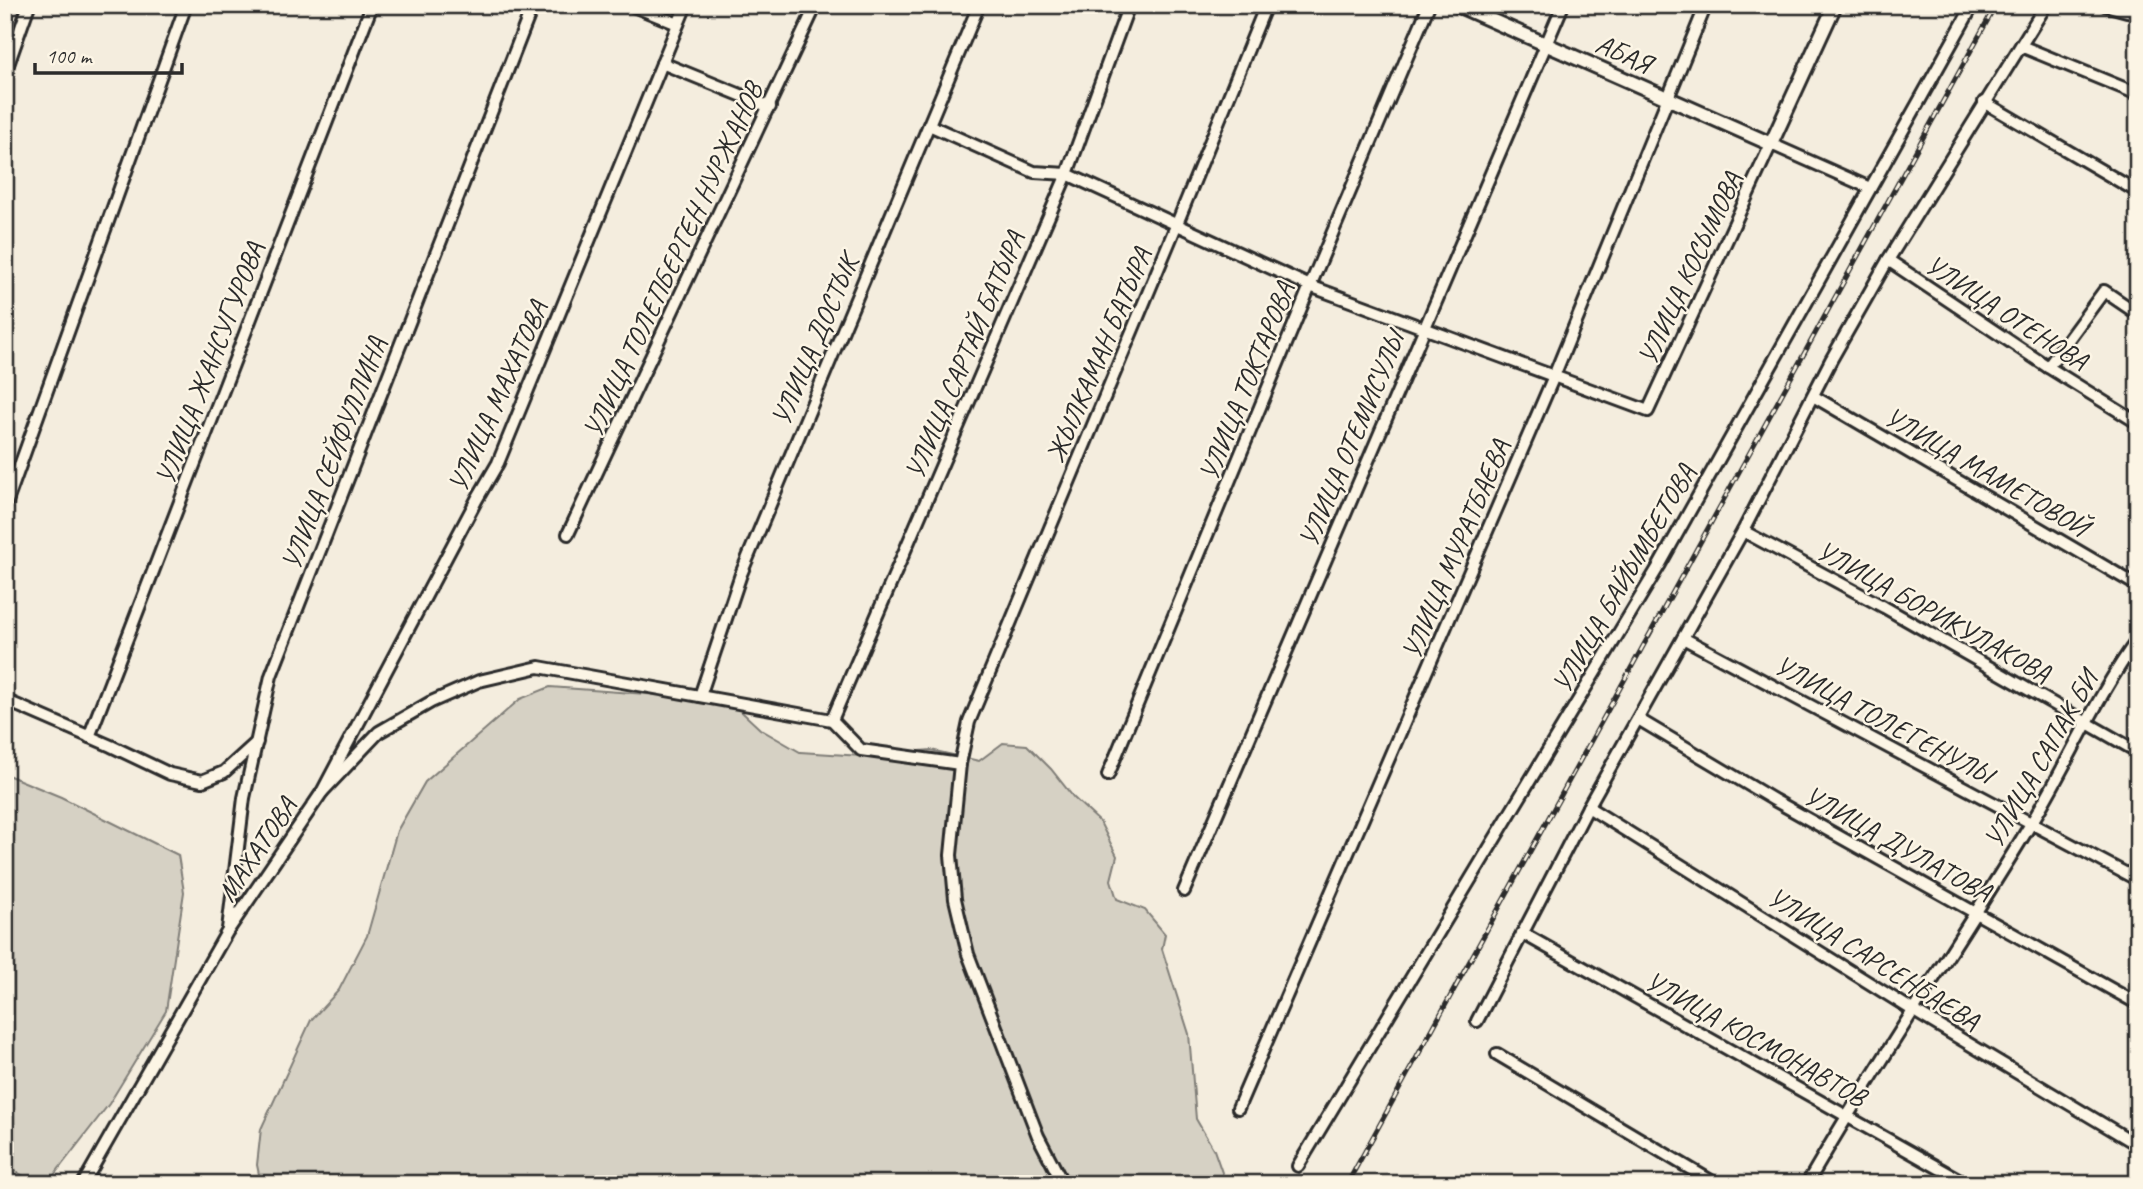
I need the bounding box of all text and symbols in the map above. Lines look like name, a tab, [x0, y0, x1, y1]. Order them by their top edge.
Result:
street label: АБАЯ	[1591, 26, 1661, 83]
scale bar	[35, 32, 182, 76]
text: 100 m	[46, 43, 93, 69]
street label: УЛИЦА ТОЛЕПБЕРГЕН НУРЖАНОВ	[575, 74, 772, 443]
street label: УЛИЦА КОСЫМОВА	[1630, 166, 1750, 370]
street label: УЛИЦА САРТАЙ БАТЫРА	[897, 224, 1033, 484]
street label: УЛИЦА ЖАНСУГУРОВА	[147, 236, 272, 489]
street label: ЖЫЛКАМАН БАТЫРА	[1037, 241, 1160, 468]
street label: УЛИЦА ДОСТЫК	[763, 244, 868, 430]
street label: УЛИЦА ОТЕНОВА	[1919, 247, 2096, 379]
street label: УЛИЦА ТОКТАРОВА	[1191, 275, 1303, 485]
street label: УЛИЦА МАХАТОВА	[440, 294, 556, 497]
street label: УЛИЦА ОТЕМИСУЛЫ	[1290, 322, 1414, 552]
street label: УЛИЦА СЕЙФУЛЛИНА	[273, 331, 394, 574]
street label: УЛИЦА МАМЕТОВОЙ	[1878, 399, 2099, 546]
street label: УЛИЦА МУРАТБАЕВА	[1393, 433, 1518, 664]
street label: УЛИЦА БАЙЫМБЕТОВА	[1544, 457, 1704, 699]
street label: УЛИЦА БОРИКУЛАКОВА	[1811, 533, 2058, 691]
street label: УЛИЦА ТОЛЕГЕНУЛЫ	[1769, 647, 2003, 794]
street label: УЛИЦА САПАК БИ	[1976, 661, 2107, 854]
street label: УЛИЦА ДУЛАТОВА	[1798, 778, 1999, 910]
street label: МАХАТОВА	[209, 789, 305, 908]
street label: УЛИЦА САРСЕНБАЕВА	[1761, 879, 1987, 1038]
street label: УЛИЦА КОСМОНАВТОВ	[1639, 963, 1875, 1115]

